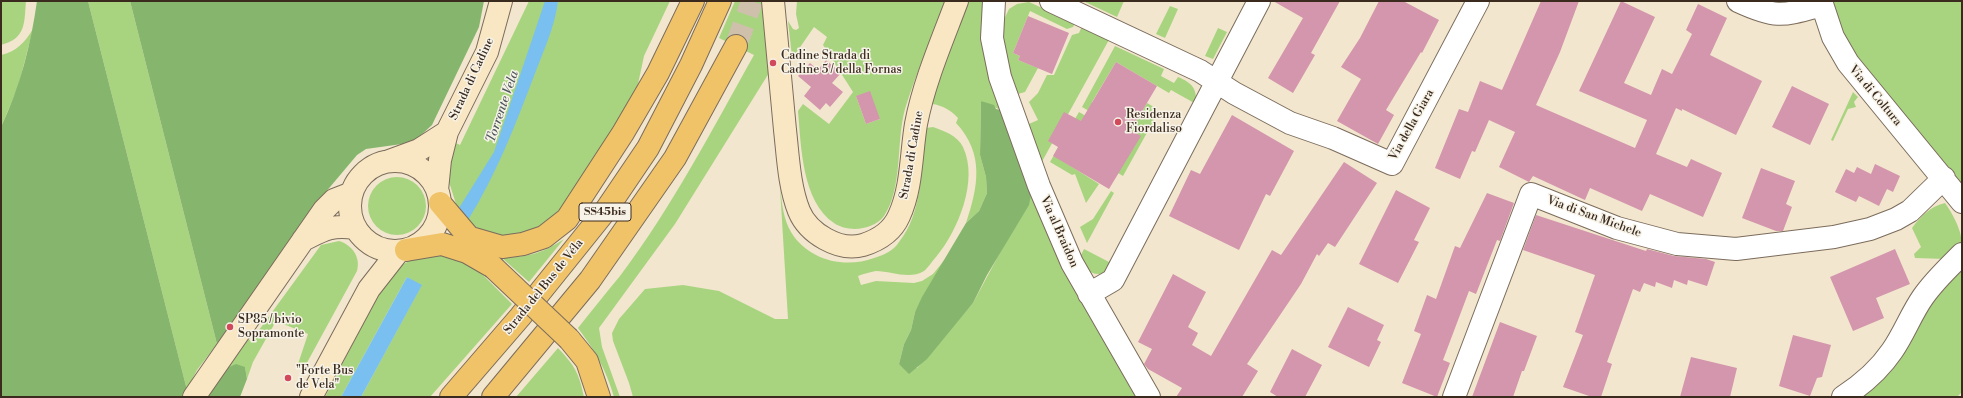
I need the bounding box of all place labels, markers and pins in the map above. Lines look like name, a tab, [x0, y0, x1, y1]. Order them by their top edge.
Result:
place label: Cadine Strada di Cadine 5 / della Fornas	[781, 49, 902, 77]
marker: Cadine Strada di Cadine 5 / della Fornas	[768, 58, 778, 68]
place label: Residenza Fiordaliso	[1126, 108, 1182, 136]
marker: Residenza Fiordaliso	[1113, 117, 1123, 127]
place label: SP85 / bivio Sopramonte	[238, 313, 304, 341]
marker: SP85 / bivio Sopramonte	[225, 322, 235, 332]
place label: "Forte Bus de Vela"	[296, 364, 353, 392]
marker: "Forte Bus de Vela"	[283, 373, 293, 383]

